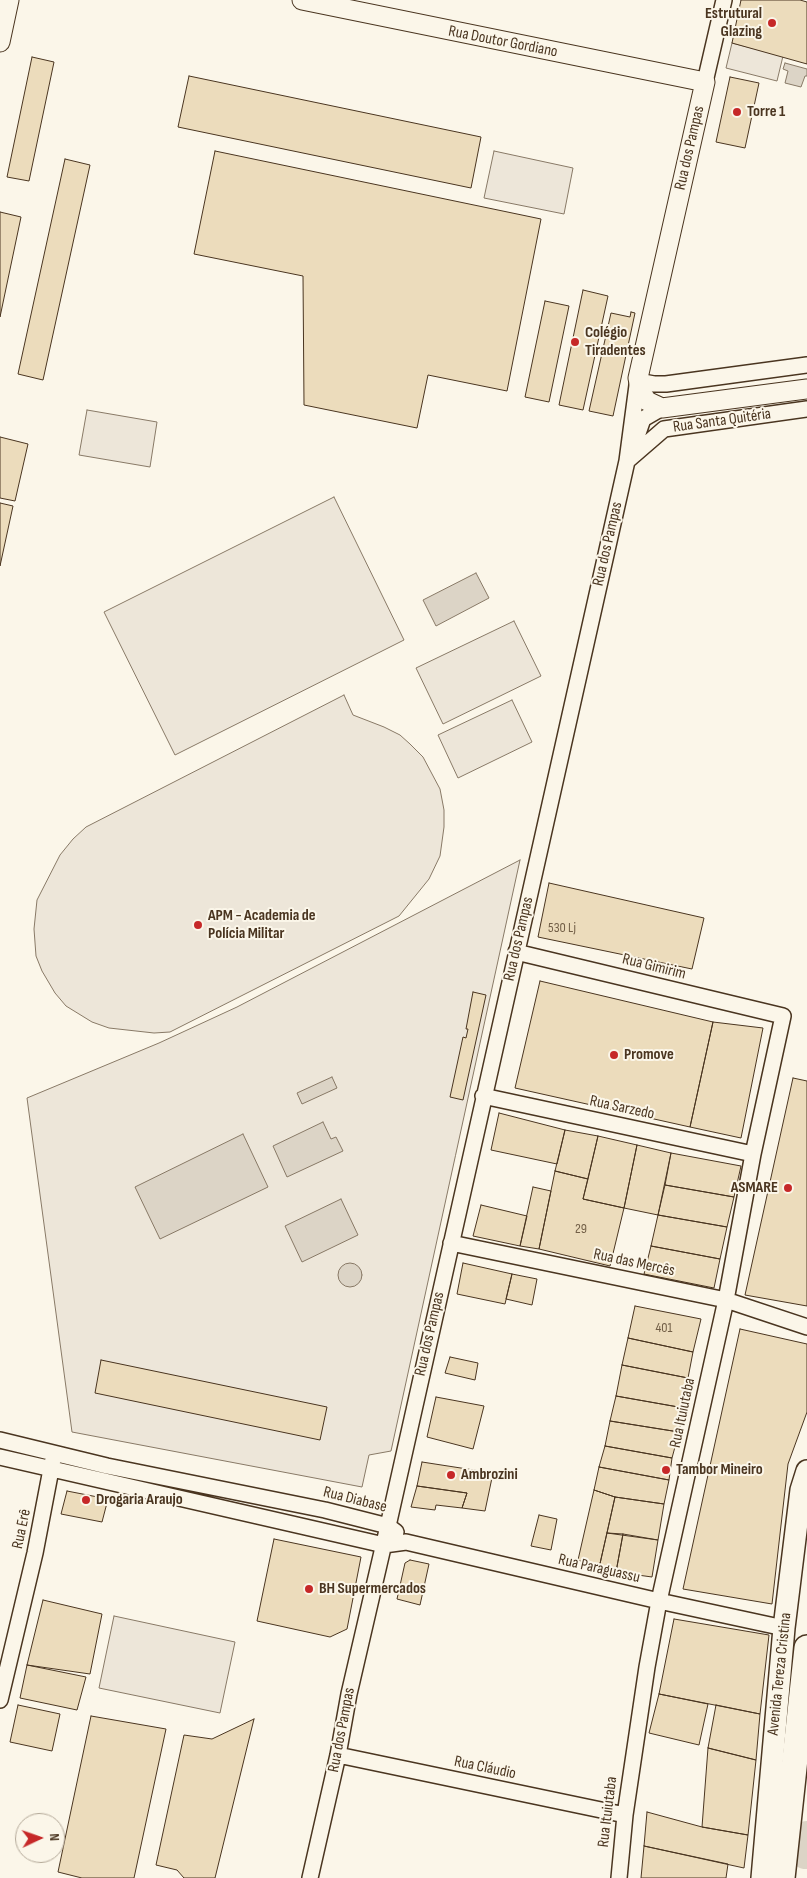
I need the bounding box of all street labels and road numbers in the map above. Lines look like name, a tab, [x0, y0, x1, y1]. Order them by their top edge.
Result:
street label: Rua Doutor Gordiano	[447, 22, 559, 62]
street label: Rua dos Pampas	[671, 104, 709, 192]
street label: Rua Santa Quitéria	[672, 405, 772, 437]
street label: Rua dos Pampas	[589, 500, 627, 588]
street label: Rua dos Pampas	[500, 895, 538, 983]
street label: Rua Gimirim	[620, 950, 688, 984]
street label: Rua Sarzedo	[588, 1092, 656, 1124]
street label: Rua das Mercês	[592, 1245, 676, 1281]
street label: Rua dos Pampas	[411, 1290, 449, 1378]
street label: Rua Ituiutaba	[666, 1376, 700, 1450]
street label: Rua Diabase	[321, 1483, 389, 1517]
street label: Rua Erê	[8, 1507, 36, 1551]
street label: Rua Paraguassu	[556, 1550, 642, 1588]
street label: Avenida Tereza Cristina	[764, 1612, 796, 1736]
street label: Rua dos Pampas	[324, 1686, 360, 1774]
street label: Rua Cláudio	[452, 1752, 518, 1784]
street label: Rua Ituiutaba	[594, 1776, 622, 1848]

